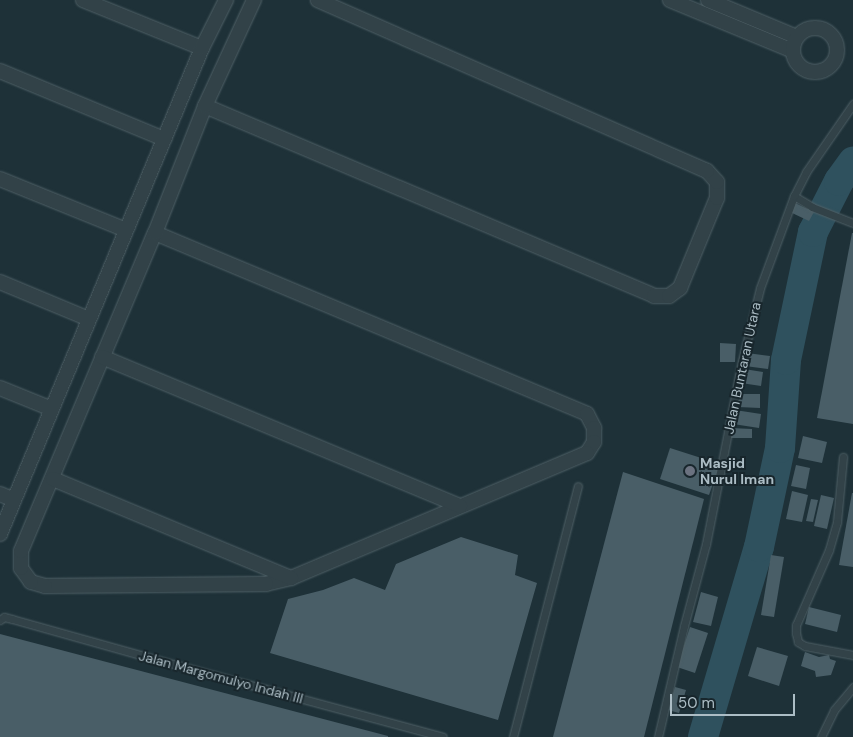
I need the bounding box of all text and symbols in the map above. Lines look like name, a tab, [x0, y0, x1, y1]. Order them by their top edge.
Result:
street label: Jalan Buntaran Utara	[720, 301, 764, 435]
place label: Masjid Nurul Iman	[700, 455, 774, 488]
marker: Masjid Nurul Iman	[684, 465, 696, 477]
street label: Jalan Margomulyo Indah III	[137, 647, 305, 707]
scale bar	[673, 684, 798, 716]
text: 50 m	[678, 693, 715, 713]

